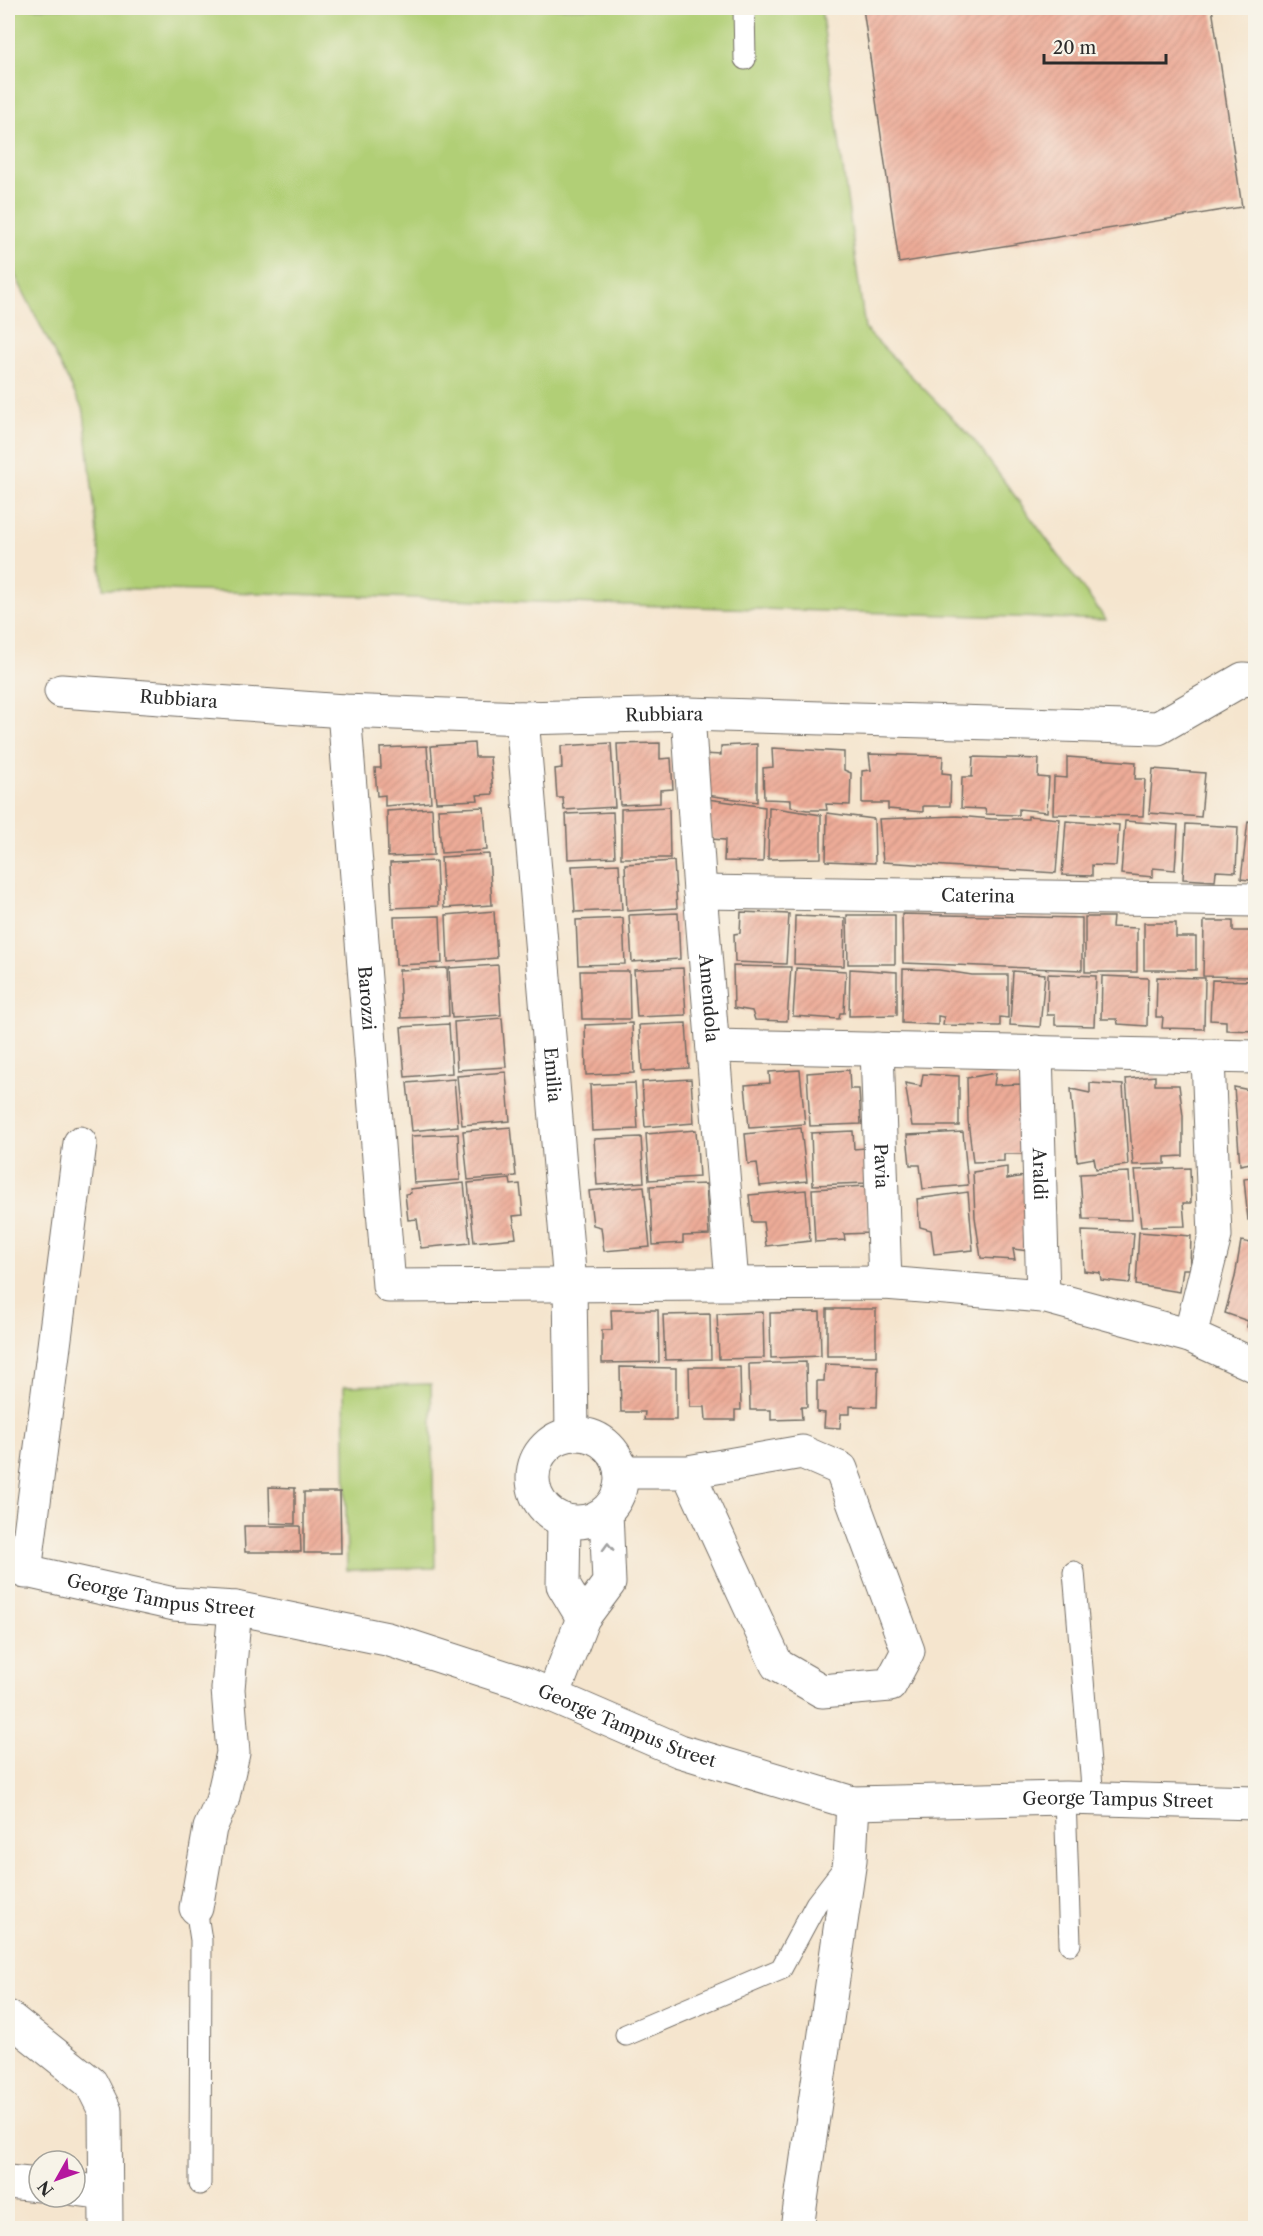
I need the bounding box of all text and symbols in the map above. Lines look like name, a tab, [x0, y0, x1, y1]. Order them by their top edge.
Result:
scale bar	[1044, 27, 1166, 65]
text: 20 m	[1053, 37, 1097, 59]
street label: Rubbiara	[139, 686, 219, 713]
street label: Rubbiara	[625, 703, 704, 727]
street label: Caterina	[941, 884, 1015, 908]
street label: Amendola	[694, 952, 723, 1044]
street label: Barozzi	[353, 965, 380, 1032]
street label: Emilia	[539, 1046, 566, 1104]
street label: Pavia	[869, 1143, 893, 1189]
street label: Araldi	[1028, 1147, 1051, 1201]
one-way arrow	[601, 1543, 614, 1552]
street label: George Tampus Street	[65, 1569, 258, 1623]
street label: George Tampus Street	[534, 1680, 719, 1772]
street label: George Tampus Street	[1022, 1787, 1214, 1813]
north arrow	[27, 2149, 87, 2209]
text: N	[33, 2177, 58, 2200]

